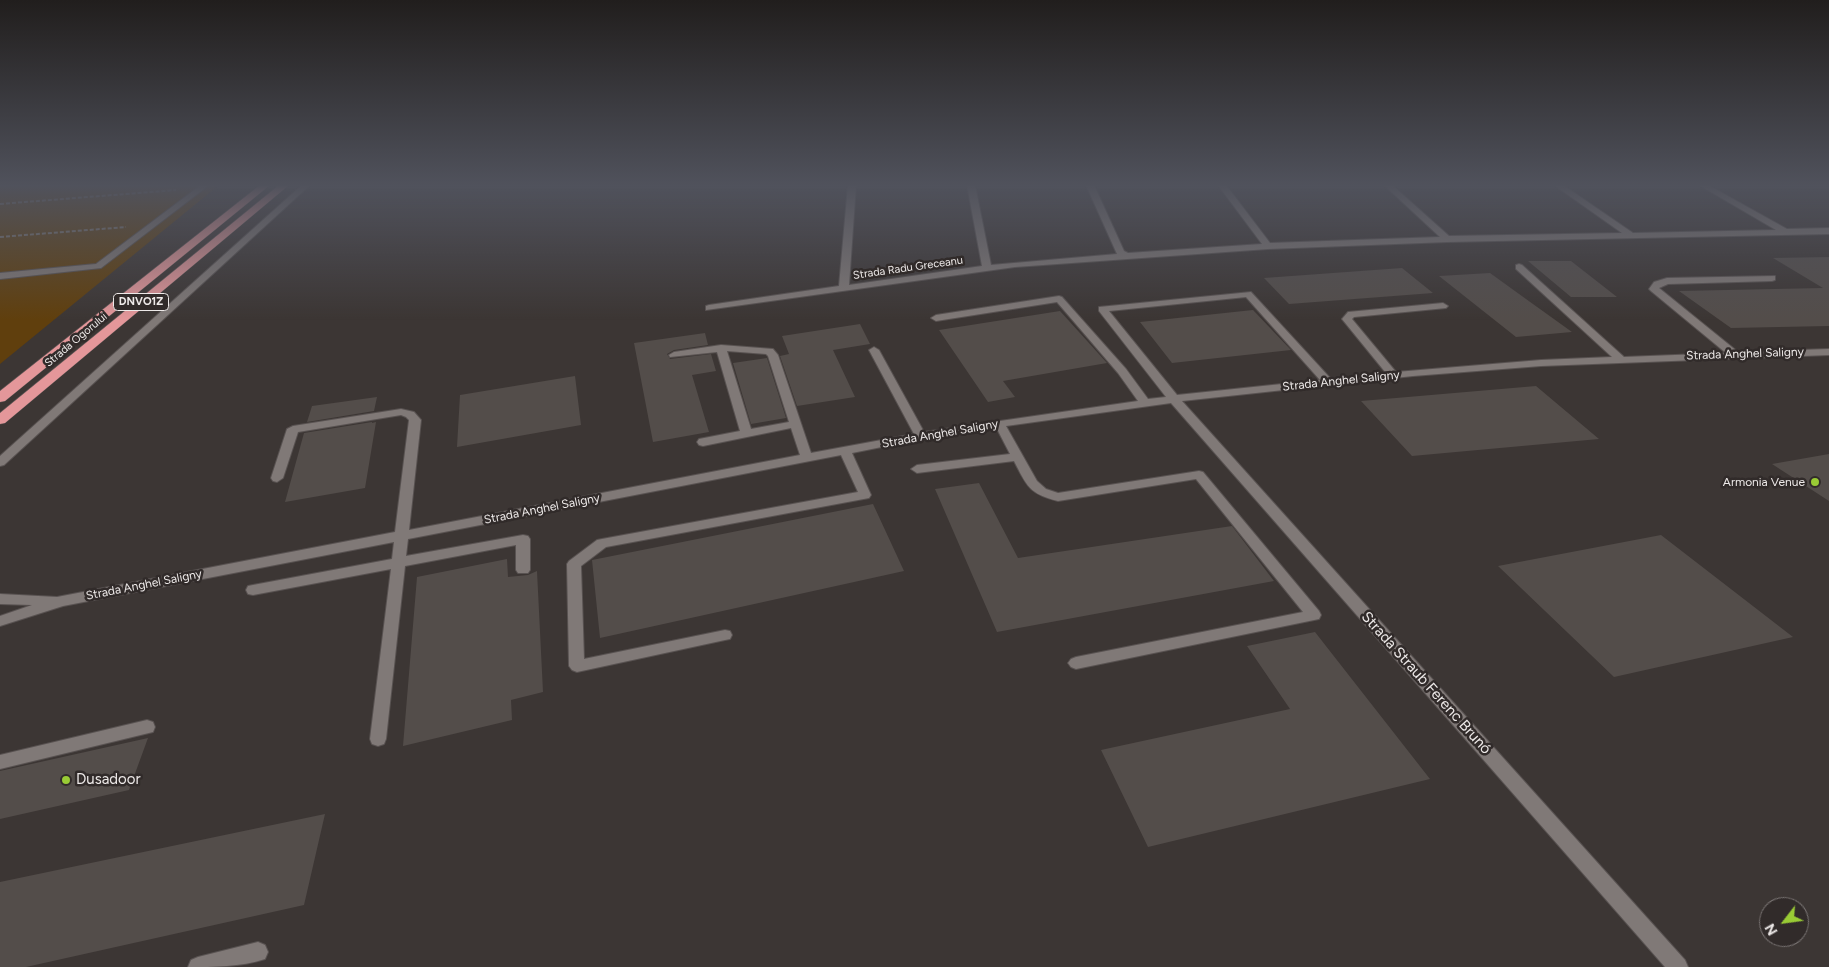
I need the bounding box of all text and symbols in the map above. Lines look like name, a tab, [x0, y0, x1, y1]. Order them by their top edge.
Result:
street label: Strada Radu Greceanu	[852, 254, 964, 282]
road number: DNVO1Z	[114, 294, 168, 310]
street label: Strada Ogorului	[42, 310, 110, 370]
street label: Strada Anghel Saligny	[1686, 345, 1804, 363]
street label: Strada Anghel Saligny	[1282, 368, 1400, 394]
street label: Strada Anghel Saligny	[881, 417, 999, 451]
place label: Armonia Venue	[1723, 475, 1805, 489]
marker: Armonia Venue	[1809, 476, 1821, 488]
street label: Strada Anghel Saligny	[483, 491, 601, 527]
street label: Strada Anghel Saligny	[85, 567, 203, 603]
street label: Strada Straub Ferenc Brunó	[1357, 608, 1495, 758]
place label: Dusadoor	[76, 771, 141, 789]
marker: Dusadoor	[60, 774, 72, 786]
north arrow	[1759, 897, 1809, 947]
text: N	[1761, 920, 1782, 938]

